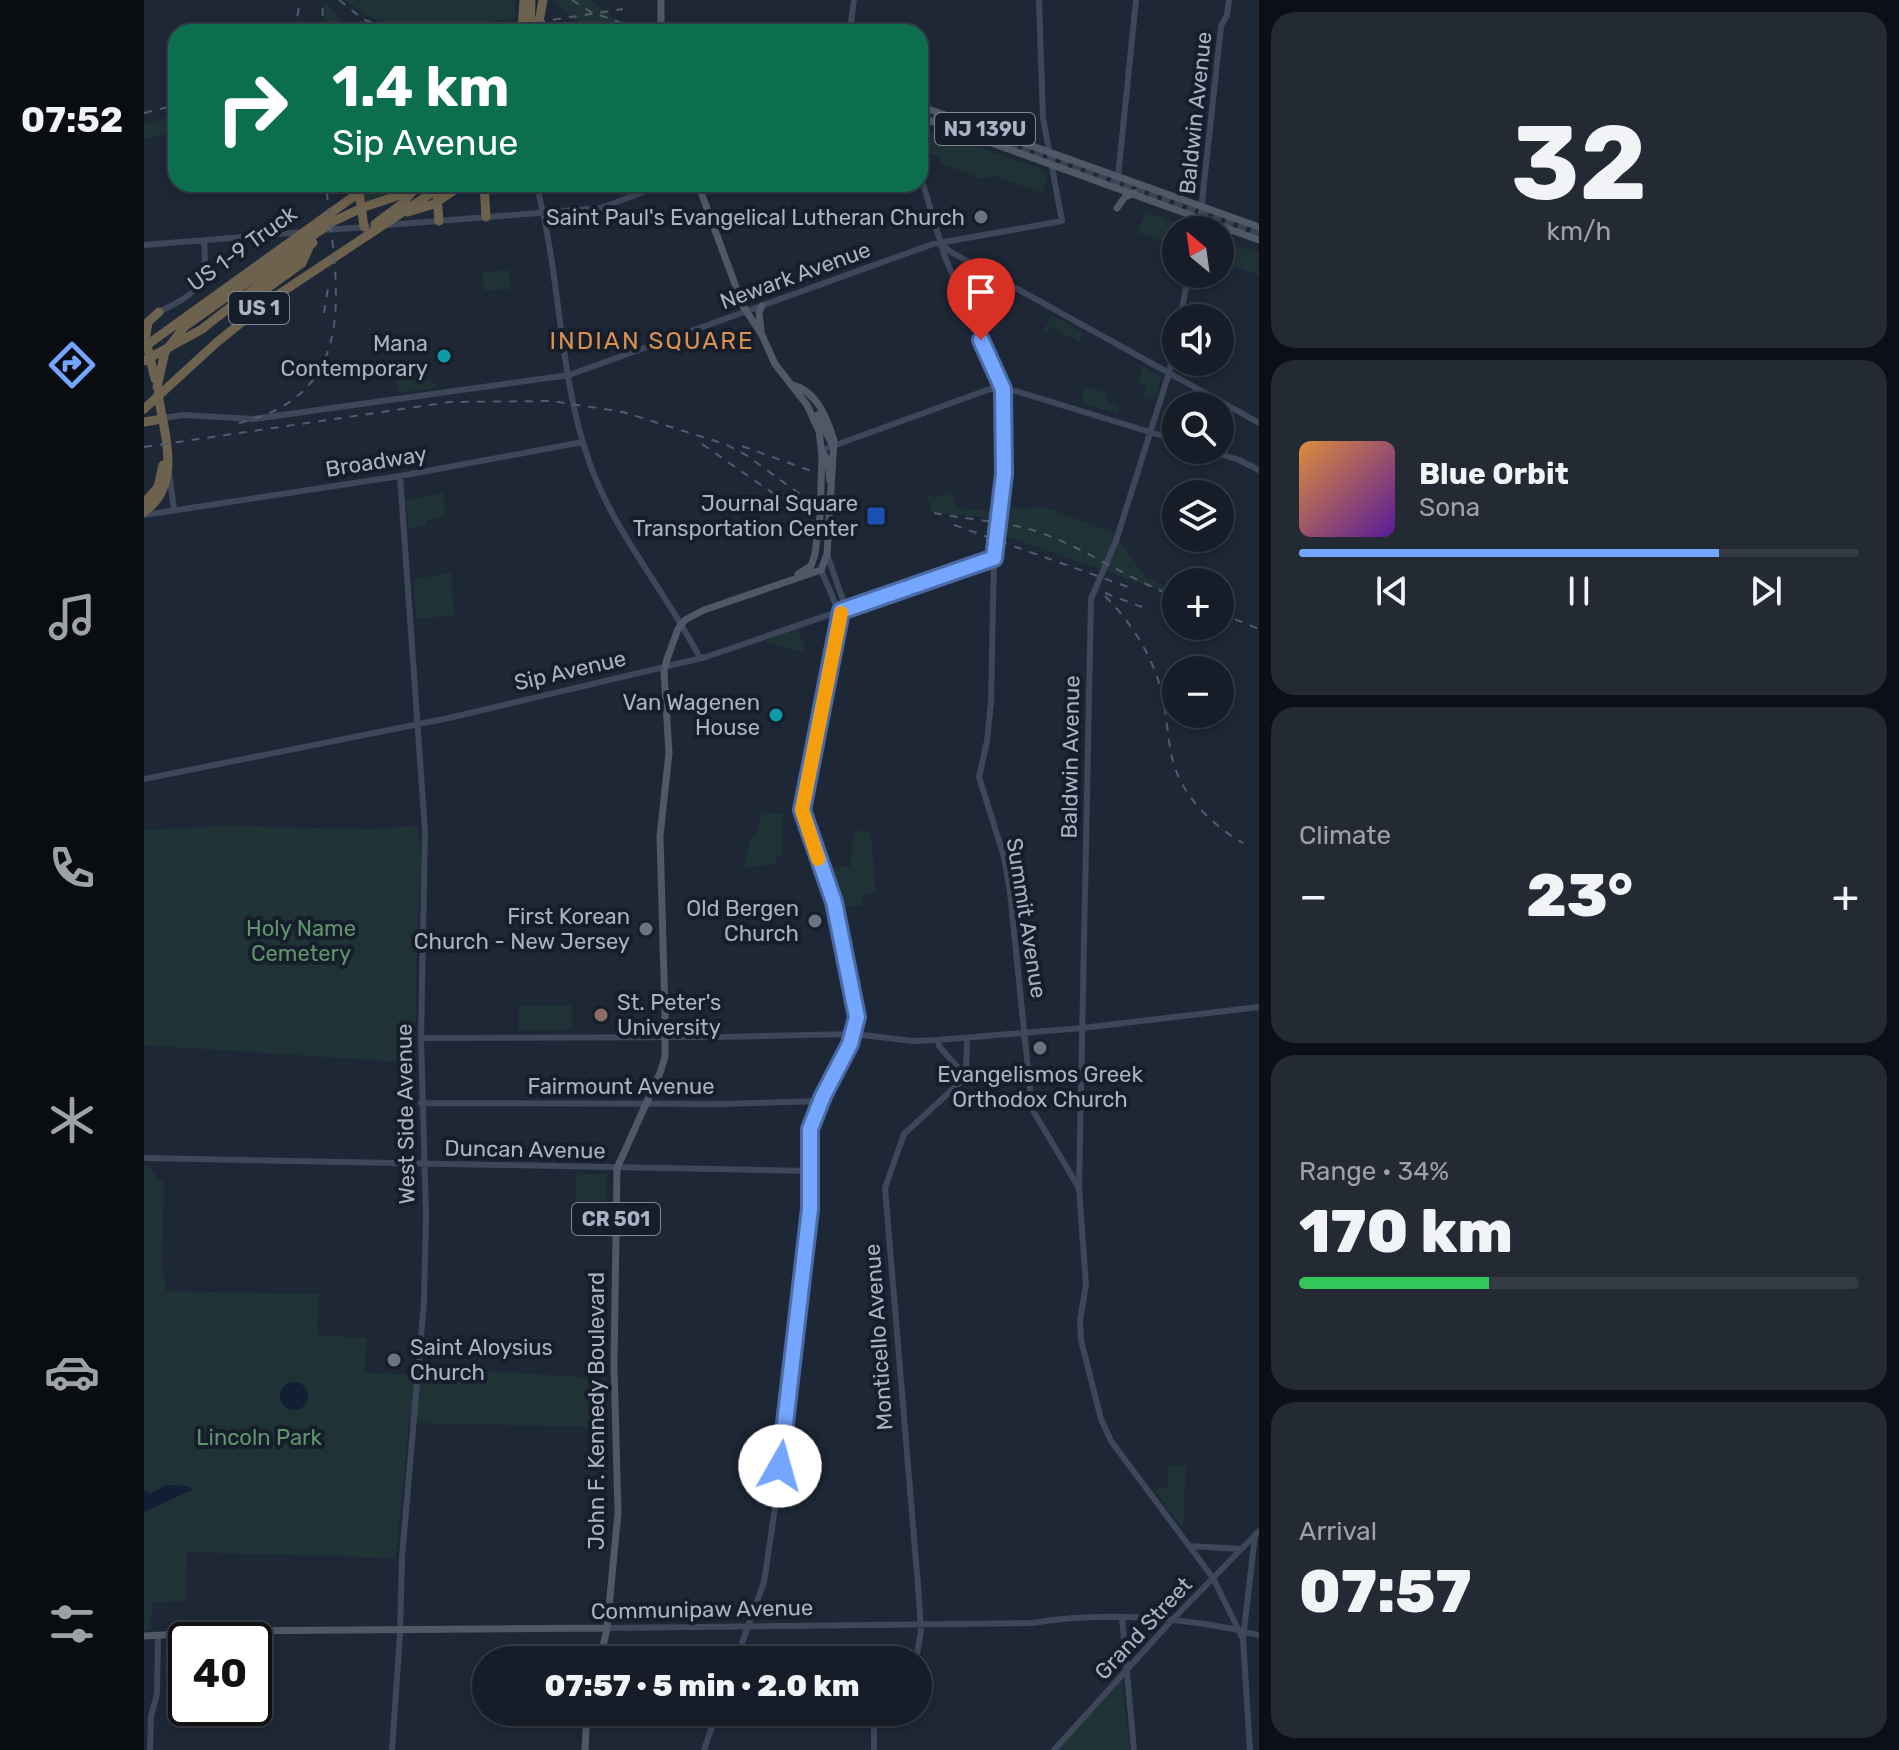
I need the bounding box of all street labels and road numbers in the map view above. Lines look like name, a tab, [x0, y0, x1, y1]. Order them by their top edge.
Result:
street label: Baldwin Avenue	[1174, 30, 1217, 196]
road number: NJ 139U	[935, 113, 1035, 145]
street label: US 1-9 Truck	[182, 199, 303, 297]
street label: Newark Avenue	[716, 236, 874, 315]
road number: US 1	[229, 292, 289, 324]
street label: Broadway	[324, 440, 429, 483]
street label: Sip Avenue	[512, 645, 629, 696]
street label: Baldwin Avenue	[1056, 675, 1085, 839]
street label: Summit Avenue	[1001, 836, 1052, 1000]
street label: West Side Avenue	[390, 1023, 421, 1205]
street label: Fairmount Avenue	[527, 1073, 715, 1100]
street label: Duncan Avenue	[444, 1135, 606, 1164]
road number: CR 501	[572, 1203, 660, 1235]
street label: Monticello Avenue	[859, 1243, 898, 1431]
street label: John F. Kennedy Boulevard	[583, 1272, 610, 1550]
street label: Grand Street	[1089, 1571, 1198, 1685]
street label: Communipaw Avenue	[591, 1594, 813, 1625]

